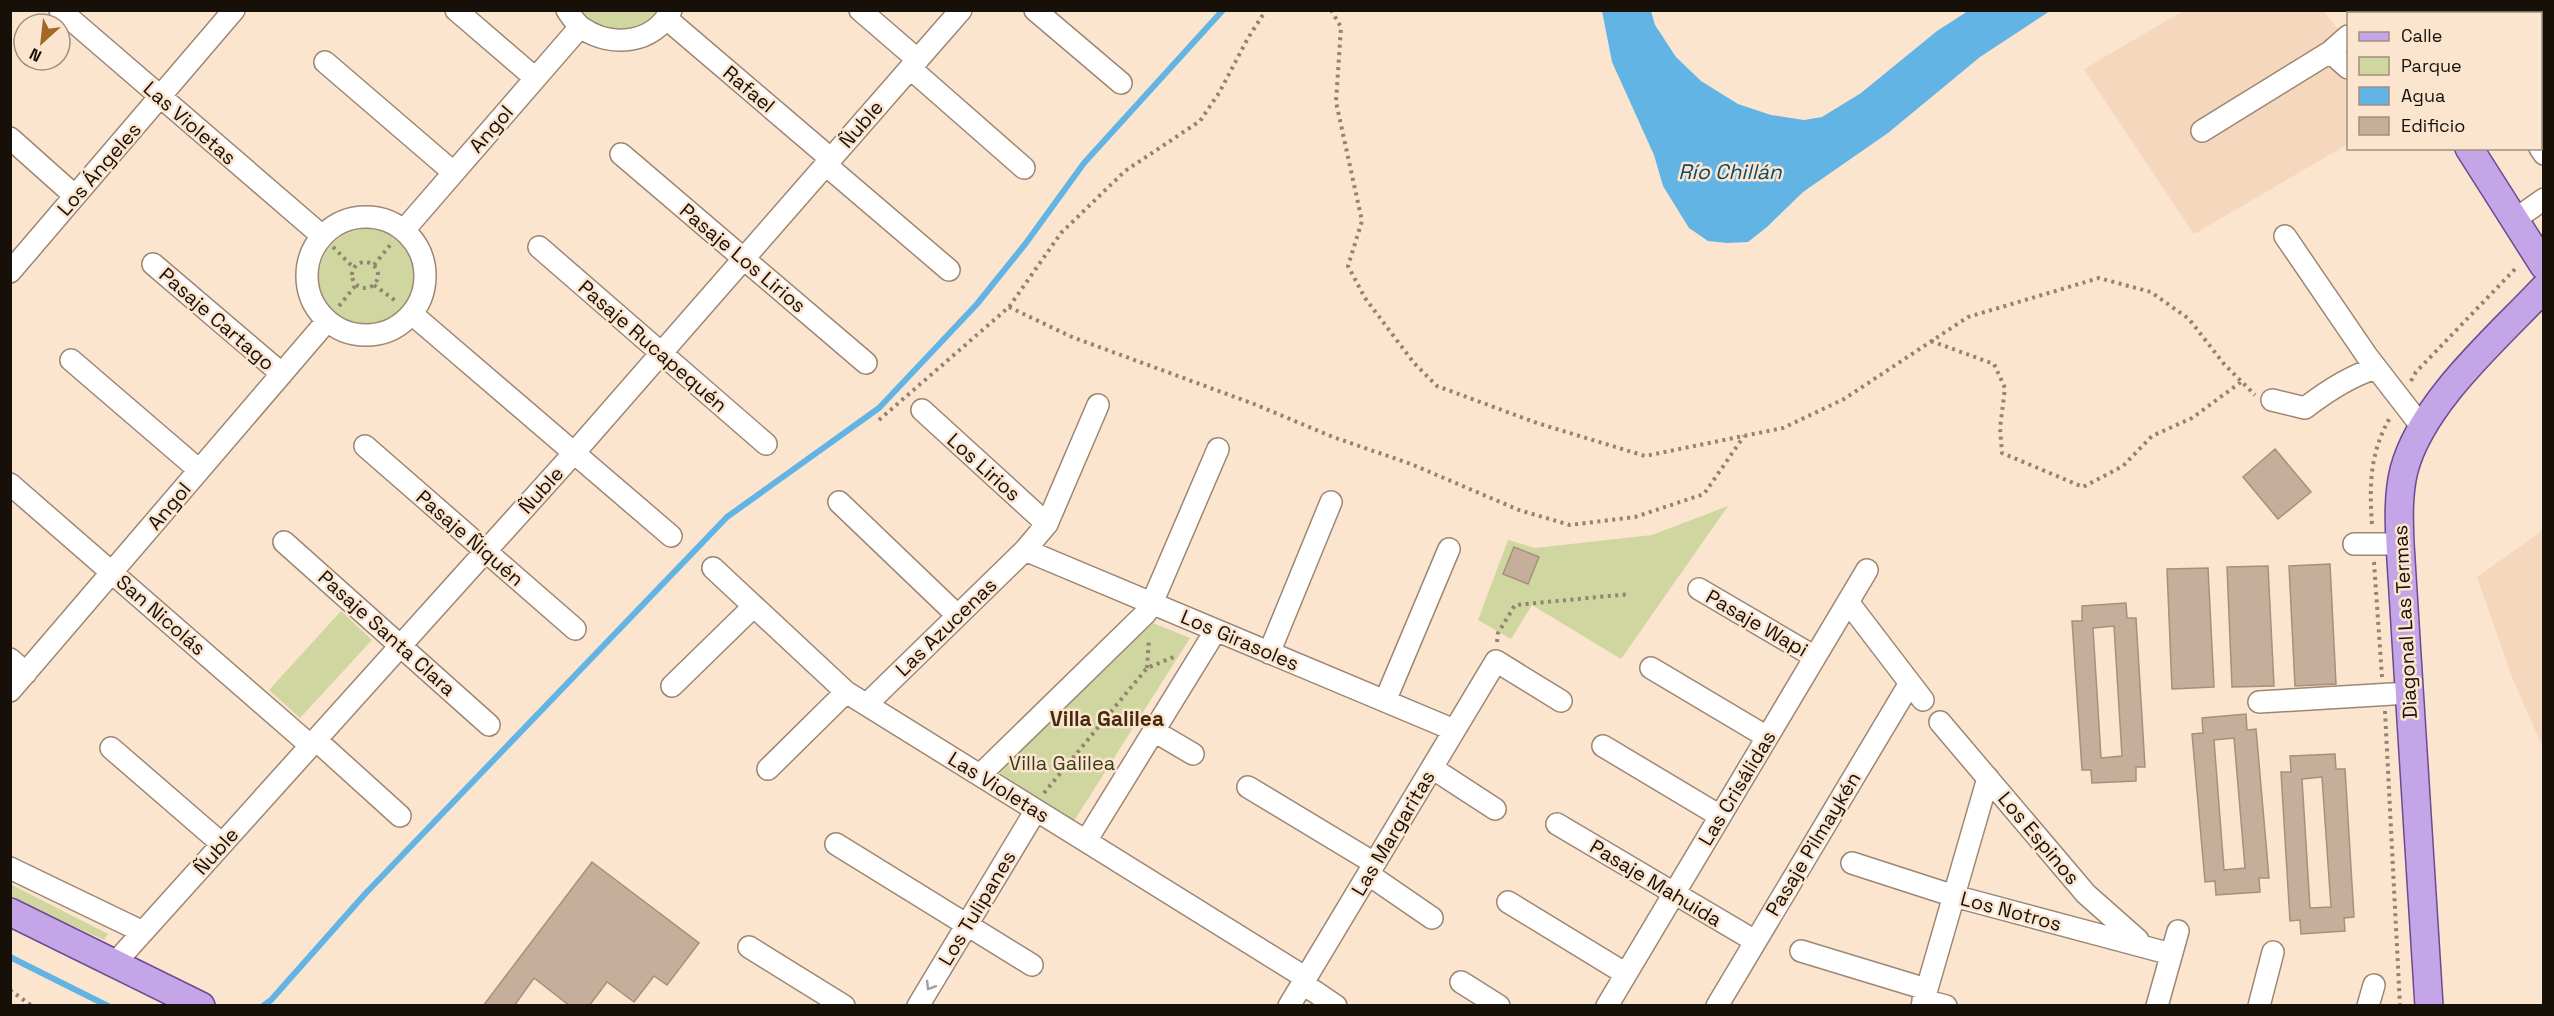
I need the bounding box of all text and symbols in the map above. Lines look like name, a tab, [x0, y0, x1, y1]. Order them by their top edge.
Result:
north arrow	[12, 12, 72, 72]
legend	[2347, 12, 2542, 150]
text: Calle	[2401, 24, 2442, 47]
text: N	[26, 43, 45, 67]
text: Parque	[2401, 54, 2462, 77]
street label: Rafael	[718, 60, 780, 118]
street label: Las Violetas	[138, 76, 242, 170]
text: Agua	[2401, 84, 2445, 107]
street label: Ñuble	[833, 95, 889, 153]
street label: Angol	[463, 100, 519, 158]
text: Edificio	[2401, 114, 2465, 137]
street label: Los Ángeles	[51, 117, 147, 221]
water label: Río Chillán	[1678, 158, 1783, 185]
street label: Pasaje Los Lirios	[674, 198, 812, 318]
street label: Pasaje Cartago	[154, 262, 280, 376]
street label: Pasaje Rucapequén	[573, 274, 733, 418]
street label: Los Lirios	[942, 427, 1026, 507]
street label: Ñuble	[513, 461, 569, 519]
street label: Angol	[141, 477, 197, 535]
street label: Pasaje Ñiquén	[411, 484, 529, 592]
street label: Diagonal Las Termas	[2387, 524, 2423, 720]
street label: Pasaje Santa Clara	[313, 564, 461, 702]
street label: San Nicolás	[111, 569, 211, 661]
street label: Las Azucenas	[890, 572, 1002, 682]
street label: Pasaje Wapi	[1701, 583, 1813, 663]
street label: Los Girasoles	[1177, 603, 1303, 677]
district label: Villa Galilea	[1050, 705, 1164, 732]
street label: Las Crisálidas	[1692, 726, 1782, 850]
street label: Las Violetas	[943, 746, 1055, 828]
park label: Villa Galilea	[1009, 750, 1115, 776]
street label: Las Margaritas	[1345, 765, 1441, 901]
street label: Pasaje Pilmaykén	[1760, 767, 1866, 921]
street label: Los Espinos	[1993, 786, 2085, 890]
street label: Ñuble	[188, 822, 244, 880]
street label: Pasaje Mahuida	[1585, 833, 1727, 933]
street label: Los Tulipanes	[932, 846, 1022, 970]
street label: Los Notros	[1958, 885, 2064, 937]
one-way arrow	[926, 980, 938, 990]

